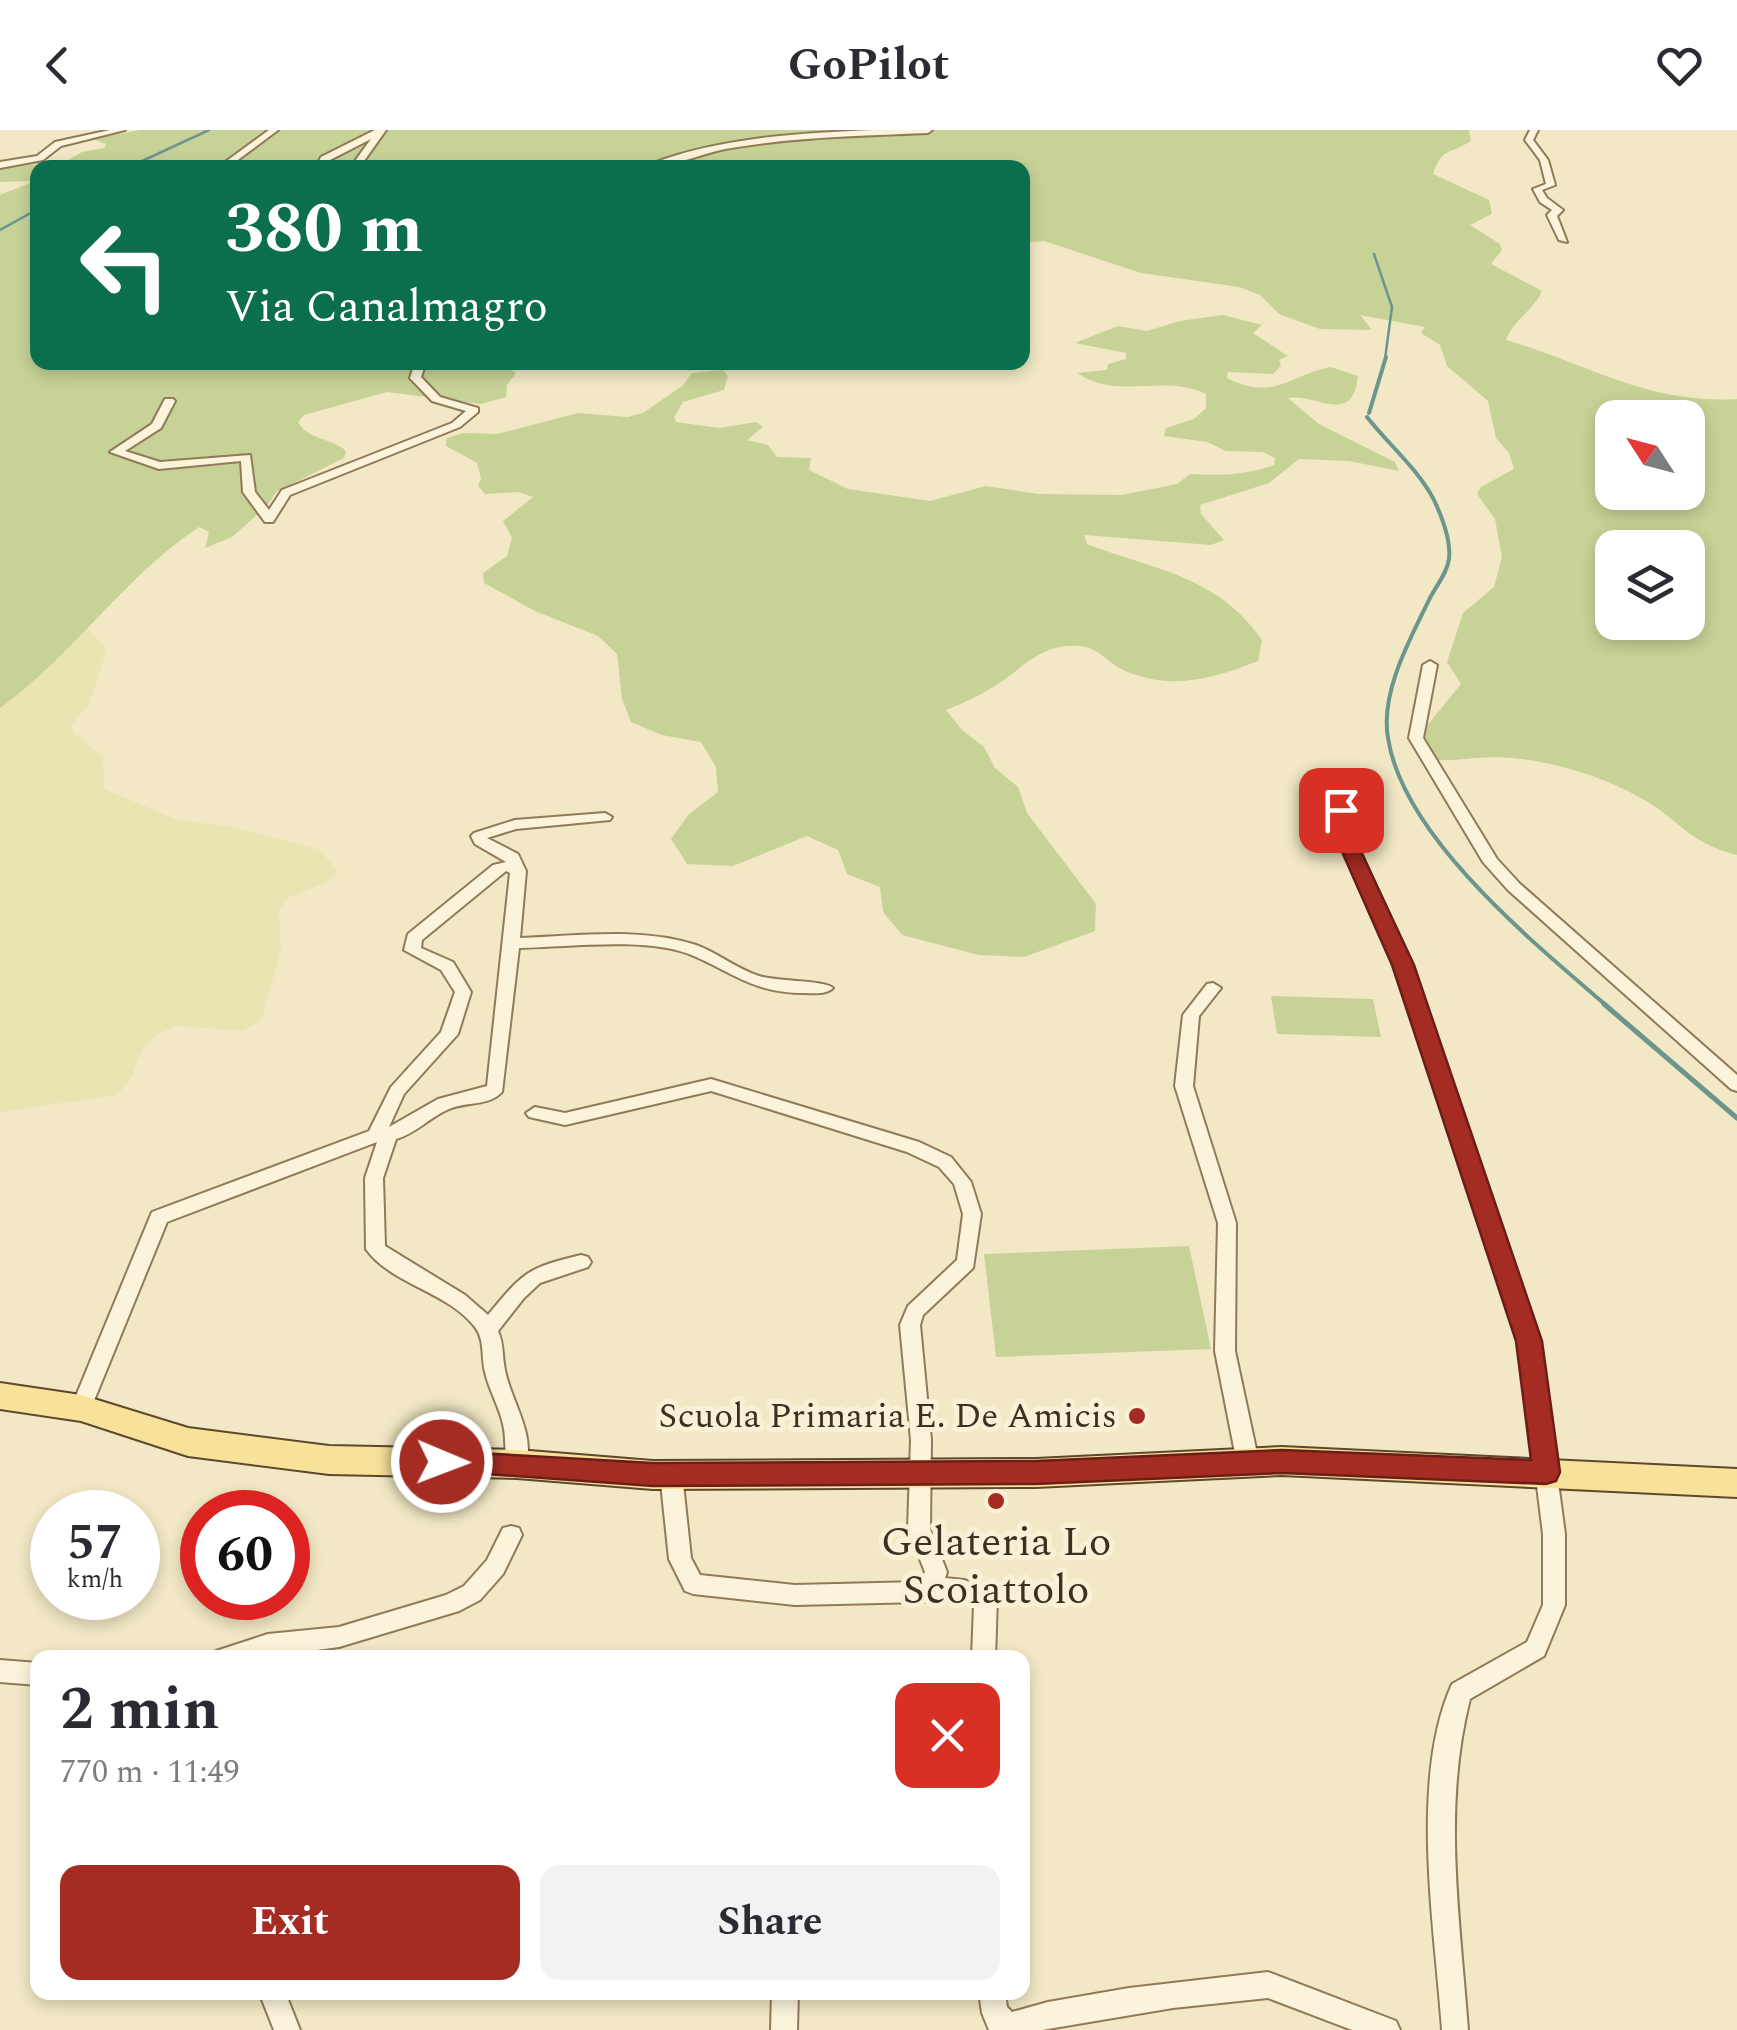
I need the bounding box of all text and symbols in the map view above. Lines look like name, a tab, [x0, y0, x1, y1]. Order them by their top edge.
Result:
text: GoPilot	[788, 31, 949, 100]
icon: back	[30, 38, 85, 93]
icon: heart	[1652, 38, 1707, 93]
text: 380 m	[225, 177, 423, 283]
icon: left	[60, 200, 190, 330]
text: Via Canalmagro	[225, 273, 548, 342]
north arrow	[1595, 400, 1705, 510]
map controls	[1595, 400, 1705, 640]
button: layers	[1595, 530, 1705, 640]
pin	[1299, 768, 1384, 853]
icon: arrive	[1314, 783, 1369, 838]
place label: Scuola Primaria E. De Amicis	[659, 1390, 1117, 1443]
marker: Scuola Primaria E. De Amicis	[1126, 1405, 1148, 1427]
position arrow	[390, 1410, 494, 1514]
speed limit sign: 60	[180, 1490, 310, 1620]
marker: Gelateria Lo Scoiattolo	[985, 1490, 1007, 1512]
text: 57	[67, 1505, 123, 1581]
place label: Gelateria Lo Scoiattolo	[881, 1511, 1111, 1622]
text: km/h	[67, 1561, 123, 1599]
text: 2 min	[60, 1664, 220, 1756]
button: close	[895, 1683, 1000, 1788]
text: 770 m · 11:49	[60, 1748, 240, 1797]
button: Exit	[60, 1865, 520, 1980]
button: Share	[540, 1865, 1000, 1980]

